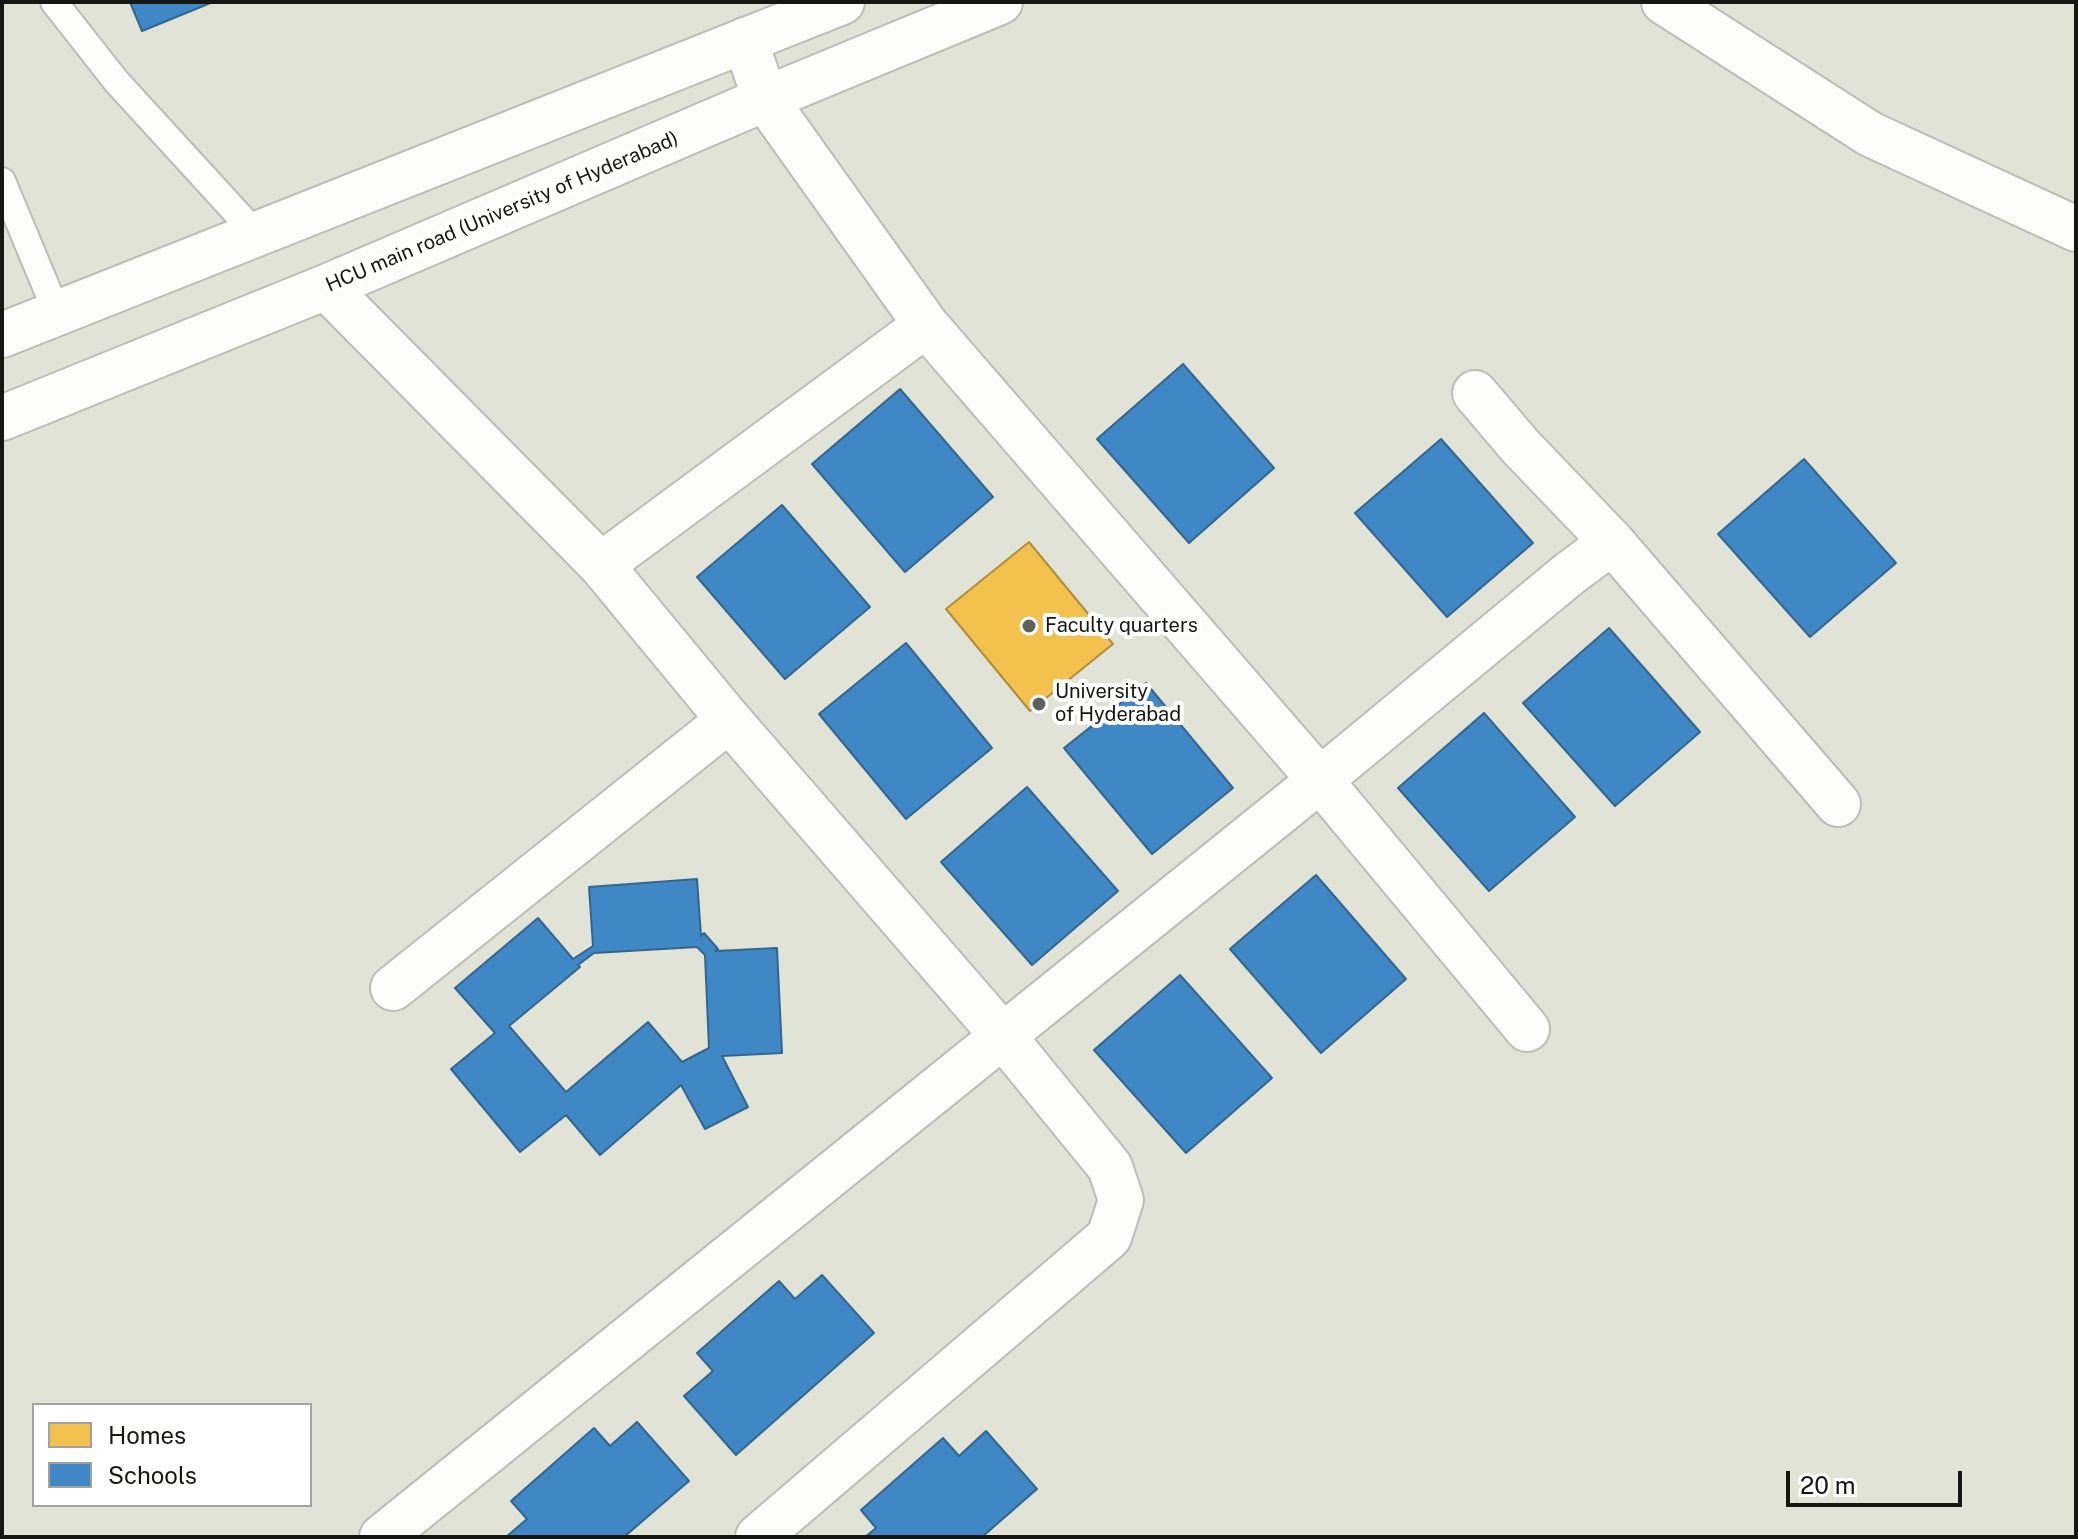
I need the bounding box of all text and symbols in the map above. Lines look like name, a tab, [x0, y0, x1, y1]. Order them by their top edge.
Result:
street label: HCU main road (University of Hyderabad)	[322, 127, 682, 297]
place label: Faculty quarters	[1045, 614, 1198, 638]
marker: Faculty quarters	[1020, 617, 1038, 635]
place label: University of Hyderabad	[1055, 680, 1181, 727]
marker: University of Hyderabad	[1030, 695, 1048, 713]
legend	[32, 1403, 312, 1507]
text: Homes	[108, 1421, 186, 1449]
scale bar	[1790, 1455, 1966, 1505]
text: Schools	[108, 1461, 197, 1489]
text: 20 m	[1800, 1471, 1856, 1499]

